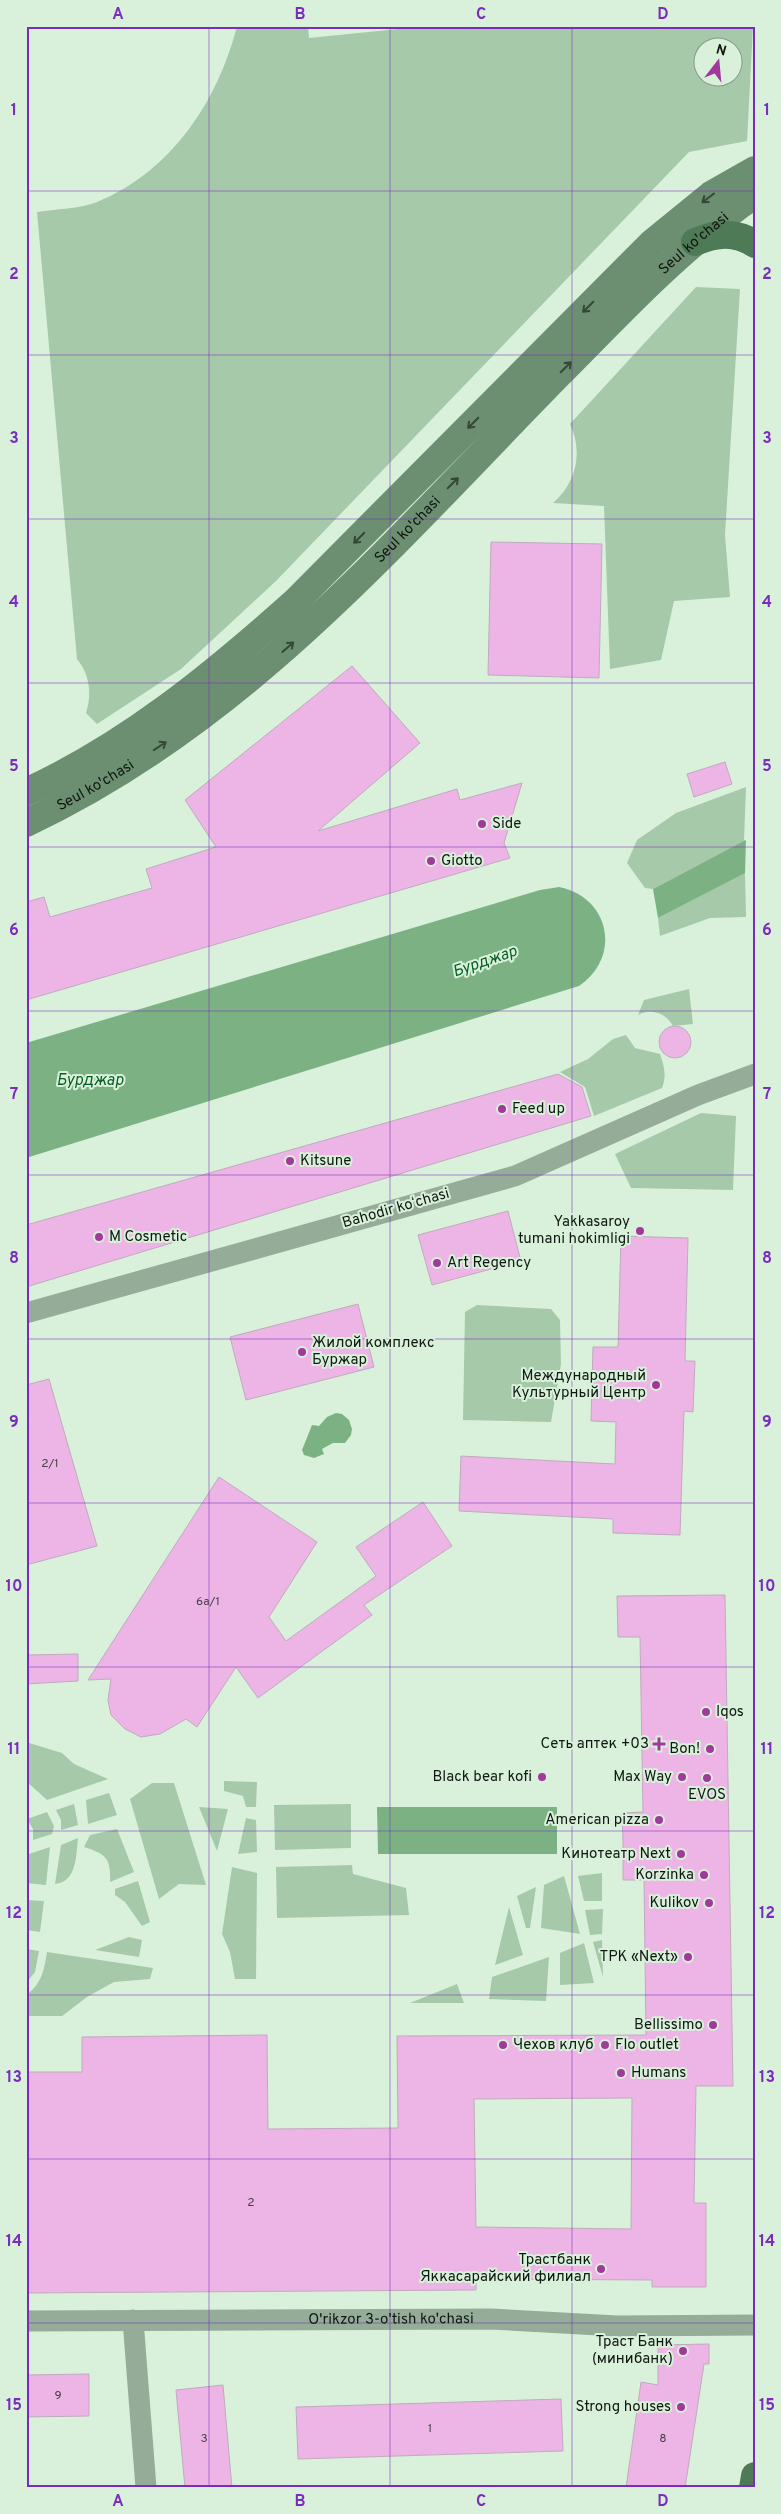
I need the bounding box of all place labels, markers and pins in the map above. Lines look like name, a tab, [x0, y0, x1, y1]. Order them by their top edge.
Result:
place label: Side	[492, 815, 521, 834]
marker: Side	[476, 818, 488, 830]
place label: Giotto	[441, 852, 483, 871]
marker: Giotto	[425, 855, 437, 867]
place label: Feed up	[512, 1100, 565, 1119]
marker: Feed up	[496, 1103, 508, 1115]
place label: Kitsune	[300, 1152, 351, 1171]
marker: Kitsune	[284, 1155, 296, 1167]
place label: Yakkasaroy tumani hokimligi	[518, 1213, 630, 1249]
marker: Yakkasaroy tumani hokimligi	[634, 1225, 646, 1237]
place label: M Cosmetic	[109, 1228, 187, 1247]
marker: M Cosmetic	[93, 1231, 105, 1243]
place label: Art Regency	[447, 1254, 531, 1273]
marker: Art Regency	[431, 1257, 443, 1269]
place label: Жилой комплекс Буржар	[312, 1334, 435, 1370]
marker: Жилой комплекс Буржар	[296, 1346, 308, 1358]
place label: Международный Культурный Центр	[512, 1367, 646, 1403]
marker: Международный Культурный Центр	[650, 1379, 662, 1391]
place label: Iqos	[716, 1703, 744, 1722]
marker: Iqos	[700, 1706, 712, 1718]
place label: Сеть аптек +03	[541, 1735, 649, 1754]
marker: Сеть аптек +03	[653, 1738, 665, 1750]
place label: Bon!	[669, 1740, 700, 1759]
marker: Bon!	[704, 1743, 716, 1755]
place label: Black bear kofi	[432, 1768, 532, 1787]
place label: Max Way	[613, 1768, 672, 1787]
marker: Black bear kofi	[536, 1771, 548, 1783]
marker: Max Way	[676, 1771, 688, 1783]
marker: EVOS	[701, 1772, 713, 1784]
place label: EVOS	[688, 1786, 726, 1805]
place label: American pizza	[545, 1811, 649, 1830]
marker: American pizza	[653, 1814, 665, 1826]
place label: Кинотеатр Next	[561, 1845, 671, 1864]
marker: Кинотеатр Next	[675, 1848, 687, 1860]
place label: Korzinka	[635, 1866, 694, 1885]
marker: Korzinka	[698, 1869, 710, 1881]
place label: Kulikov	[650, 1894, 699, 1913]
marker: Kulikov	[703, 1897, 715, 1909]
place label: ТРК «Next»	[599, 1948, 678, 1967]
marker: ТРК «Next»	[682, 1951, 694, 1963]
place label: Bellissimo	[634, 2016, 703, 2035]
marker: Bellissimo	[707, 2019, 719, 2031]
place label: Чехов клуб	[513, 2036, 594, 2055]
place label: Flo outlet	[615, 2036, 679, 2055]
marker: Чехов клуб	[497, 2039, 509, 2051]
marker: Flo outlet	[599, 2039, 611, 2051]
place label: Humans	[631, 2064, 686, 2083]
marker: Humans	[615, 2067, 627, 2079]
place label: Трастбанк Яккасарайский филиал	[420, 2251, 591, 2287]
marker: Трастбанк Яккасарайский филиал	[595, 2263, 607, 2275]
place label: Траст Банк (минибанк)	[592, 2333, 673, 2369]
marker: Траст Банк (минибанк)	[677, 2345, 689, 2357]
place label: Strong houses	[575, 2398, 671, 2417]
marker: Strong houses	[675, 2401, 687, 2413]

